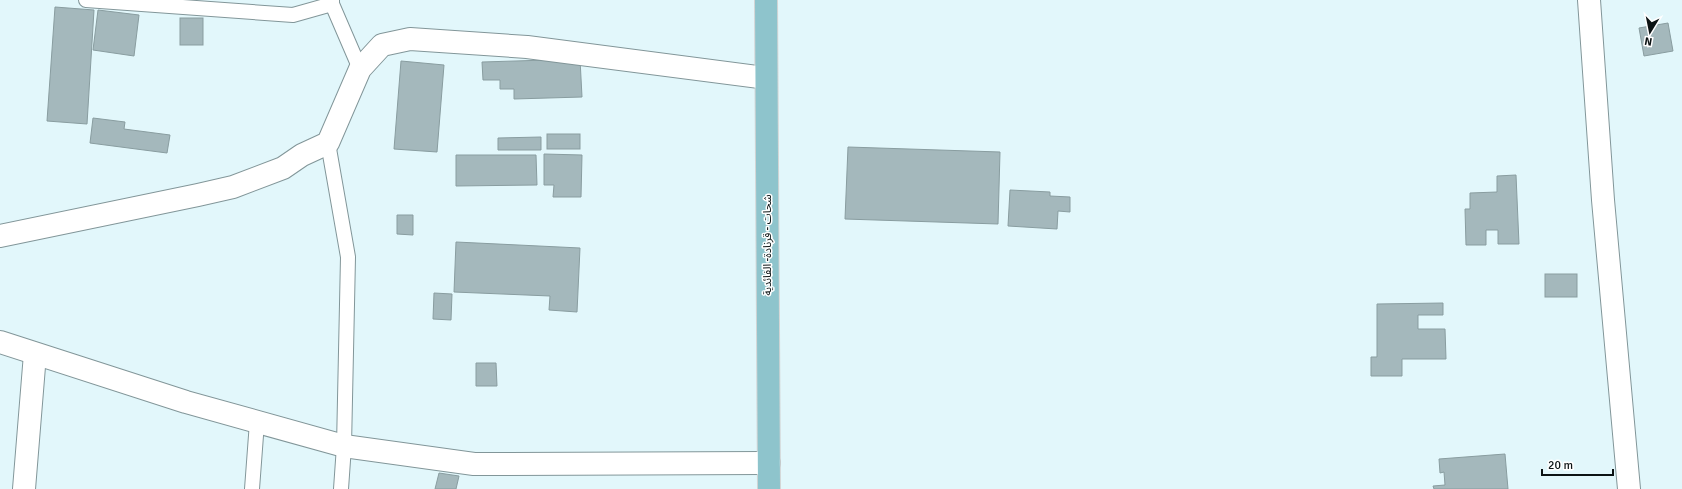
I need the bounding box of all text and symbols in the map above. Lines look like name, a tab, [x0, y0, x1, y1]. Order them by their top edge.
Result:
north arrow	[1630, 12, 1670, 52]
text: N	[1643, 34, 1653, 48]
street label: شحات - قرنادة- الفائدية	[761, 194, 774, 296]
scale bar	[1542, 451, 1613, 477]
text: 20 m	[1548, 458, 1573, 473]

